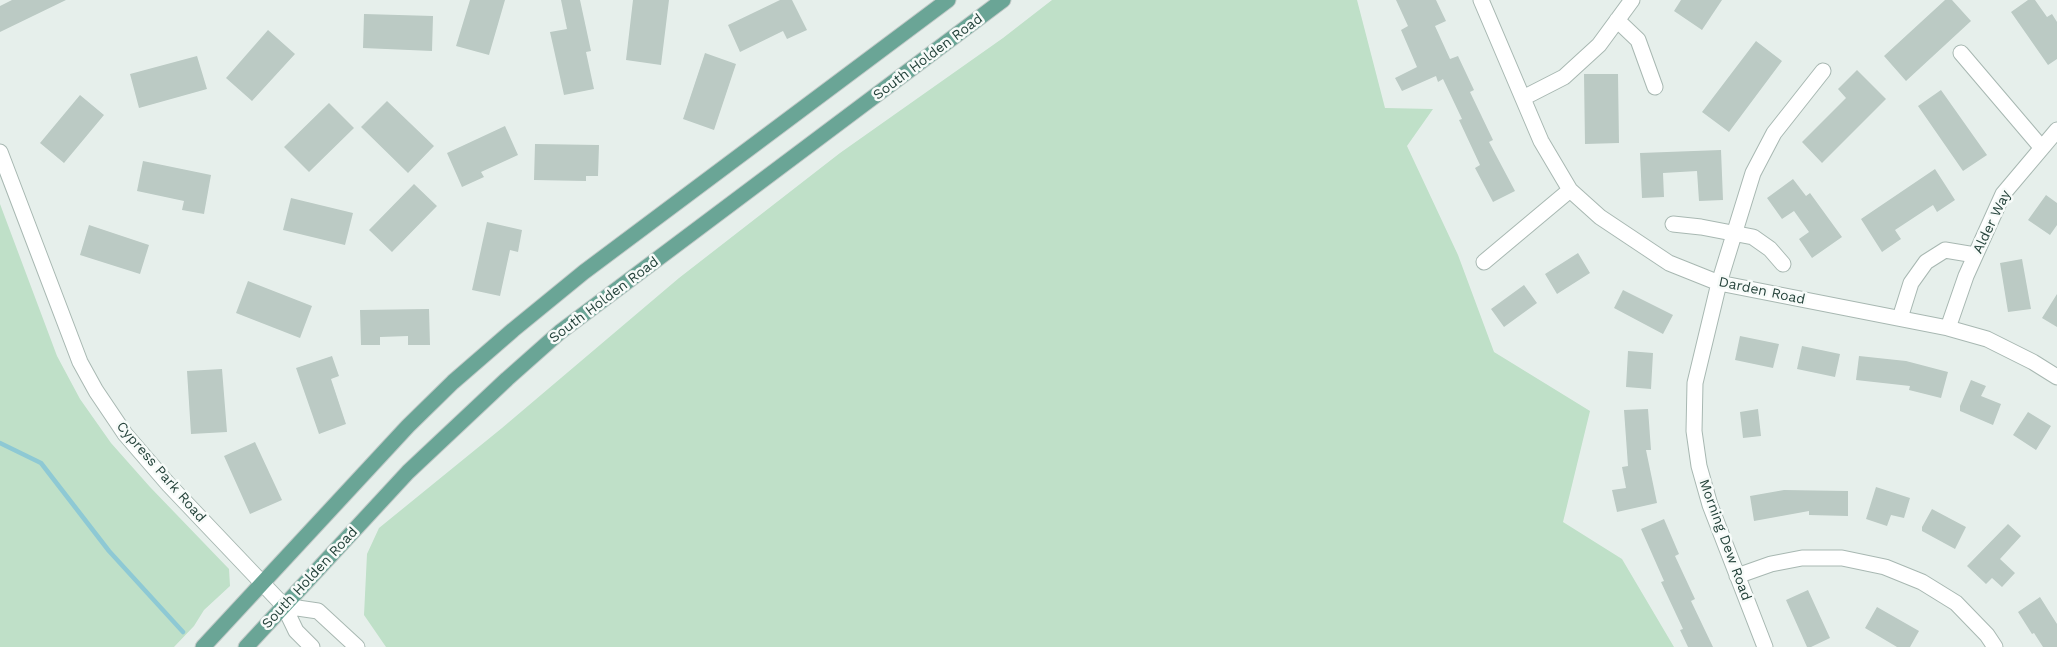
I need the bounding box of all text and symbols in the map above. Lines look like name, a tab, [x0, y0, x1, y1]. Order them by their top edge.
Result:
street label: South Holden Road	[870, 10, 986, 104]
street label: Alder Way	[1969, 188, 2015, 256]
street label: South Holden Road	[546, 253, 662, 347]
street label: Darden Road	[1717, 274, 1807, 308]
street label: Cypress Park Road	[113, 418, 209, 526]
street label: Morning Dew Road	[1695, 477, 1755, 603]
street label: South Holden Road	[259, 524, 361, 632]

